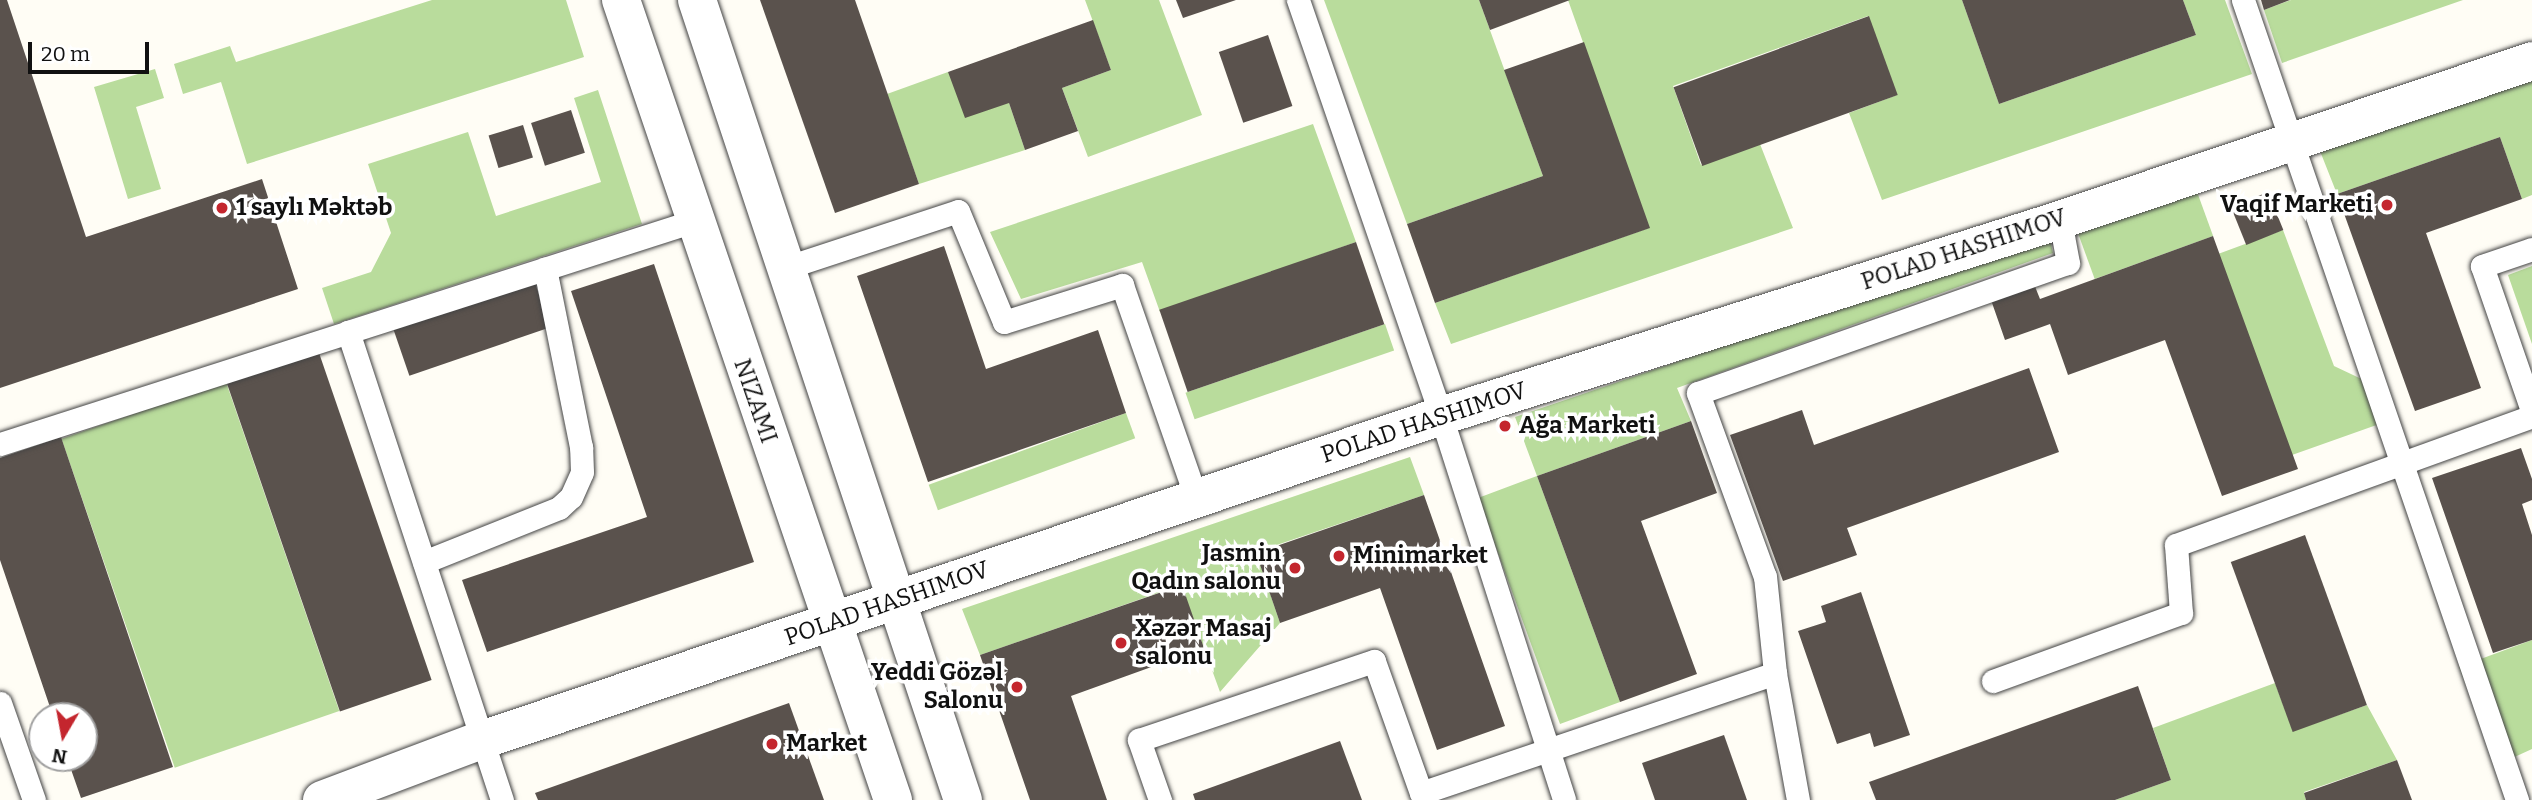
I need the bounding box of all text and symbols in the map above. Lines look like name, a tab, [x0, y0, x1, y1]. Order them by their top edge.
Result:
scale bar	[32, 28, 152, 72]
text: 20 m	[41, 41, 90, 67]
place label: Vaqif Marketi	[2220, 191, 2373, 219]
place label: 1 saylı Məktəb	[236, 194, 392, 222]
marker: Vaqif Marketi	[2379, 197, 2395, 213]
marker: 1 saylı Məktəb	[214, 200, 230, 216]
street label: POLAD HASHIMOV	[1858, 203, 2070, 297]
street label: NIZAMI	[727, 355, 783, 447]
street label: POLAD HASHIMOV	[1318, 376, 1530, 470]
place label: Ağa Marketi	[1519, 412, 1656, 440]
marker: Ağa Marketi	[1497, 418, 1513, 434]
place label: Jasmin Qadın salonu	[1131, 540, 1281, 596]
place label: Minimarket	[1353, 542, 1488, 570]
marker: Minimarket	[1331, 548, 1347, 564]
street label: POLAD HASHIMOV	[781, 556, 993, 652]
marker: Jasmin Qadın salonu	[1287, 560, 1303, 576]
place label: Xəzər Masaj salonu	[1135, 615, 1272, 671]
marker: Xəzər Masaj salonu	[1113, 635, 1129, 651]
place label: Yeddi Gözəl Salonu	[871, 659, 1003, 715]
marker: Yeddi Gözəl Salonu	[1009, 679, 1025, 695]
north arrow	[28, 702, 98, 772]
place label: Market	[786, 730, 867, 758]
marker: Market	[764, 736, 780, 752]
text: N	[50, 744, 69, 769]

